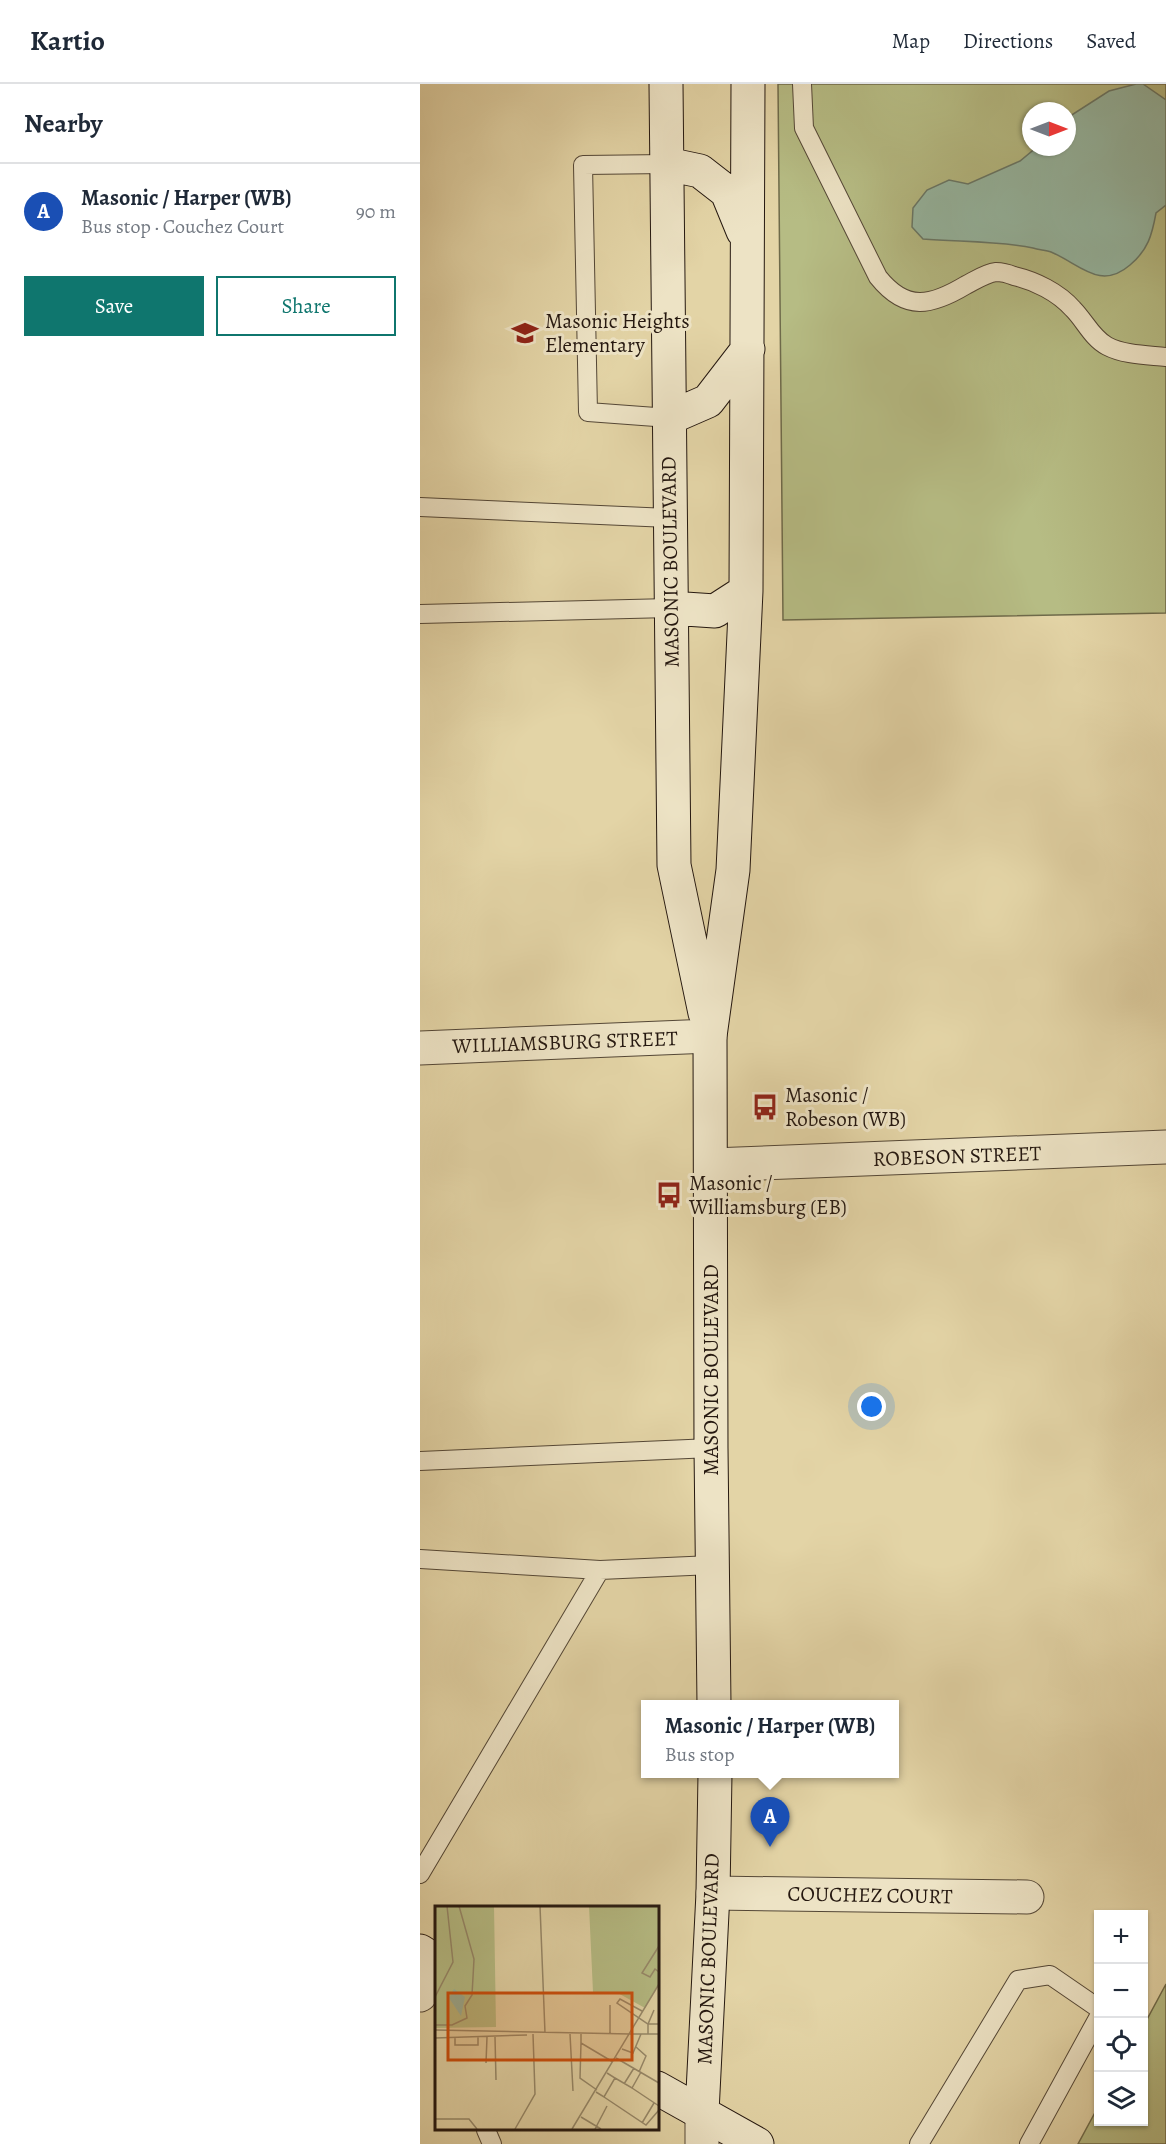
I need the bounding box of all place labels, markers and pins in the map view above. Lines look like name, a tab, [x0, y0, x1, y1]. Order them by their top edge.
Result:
place label: Masonic Heights Elementary	[545, 307, 690, 359]
school or university icon: Masonic Heights Elementary	[510, 318, 540, 348]
place label: Masonic / Robeson (WB)	[785, 1081, 906, 1133]
bus stop icon: Masonic / Robeson (WB)	[750, 1092, 780, 1122]
place label: Masonic / Williamsburg (EB)	[688, 1169, 847, 1221]
bus stop icon: Masonic / Williamsburg (EB)	[654, 1180, 684, 1210]
pin: A	[750, 1798, 790, 1847]

